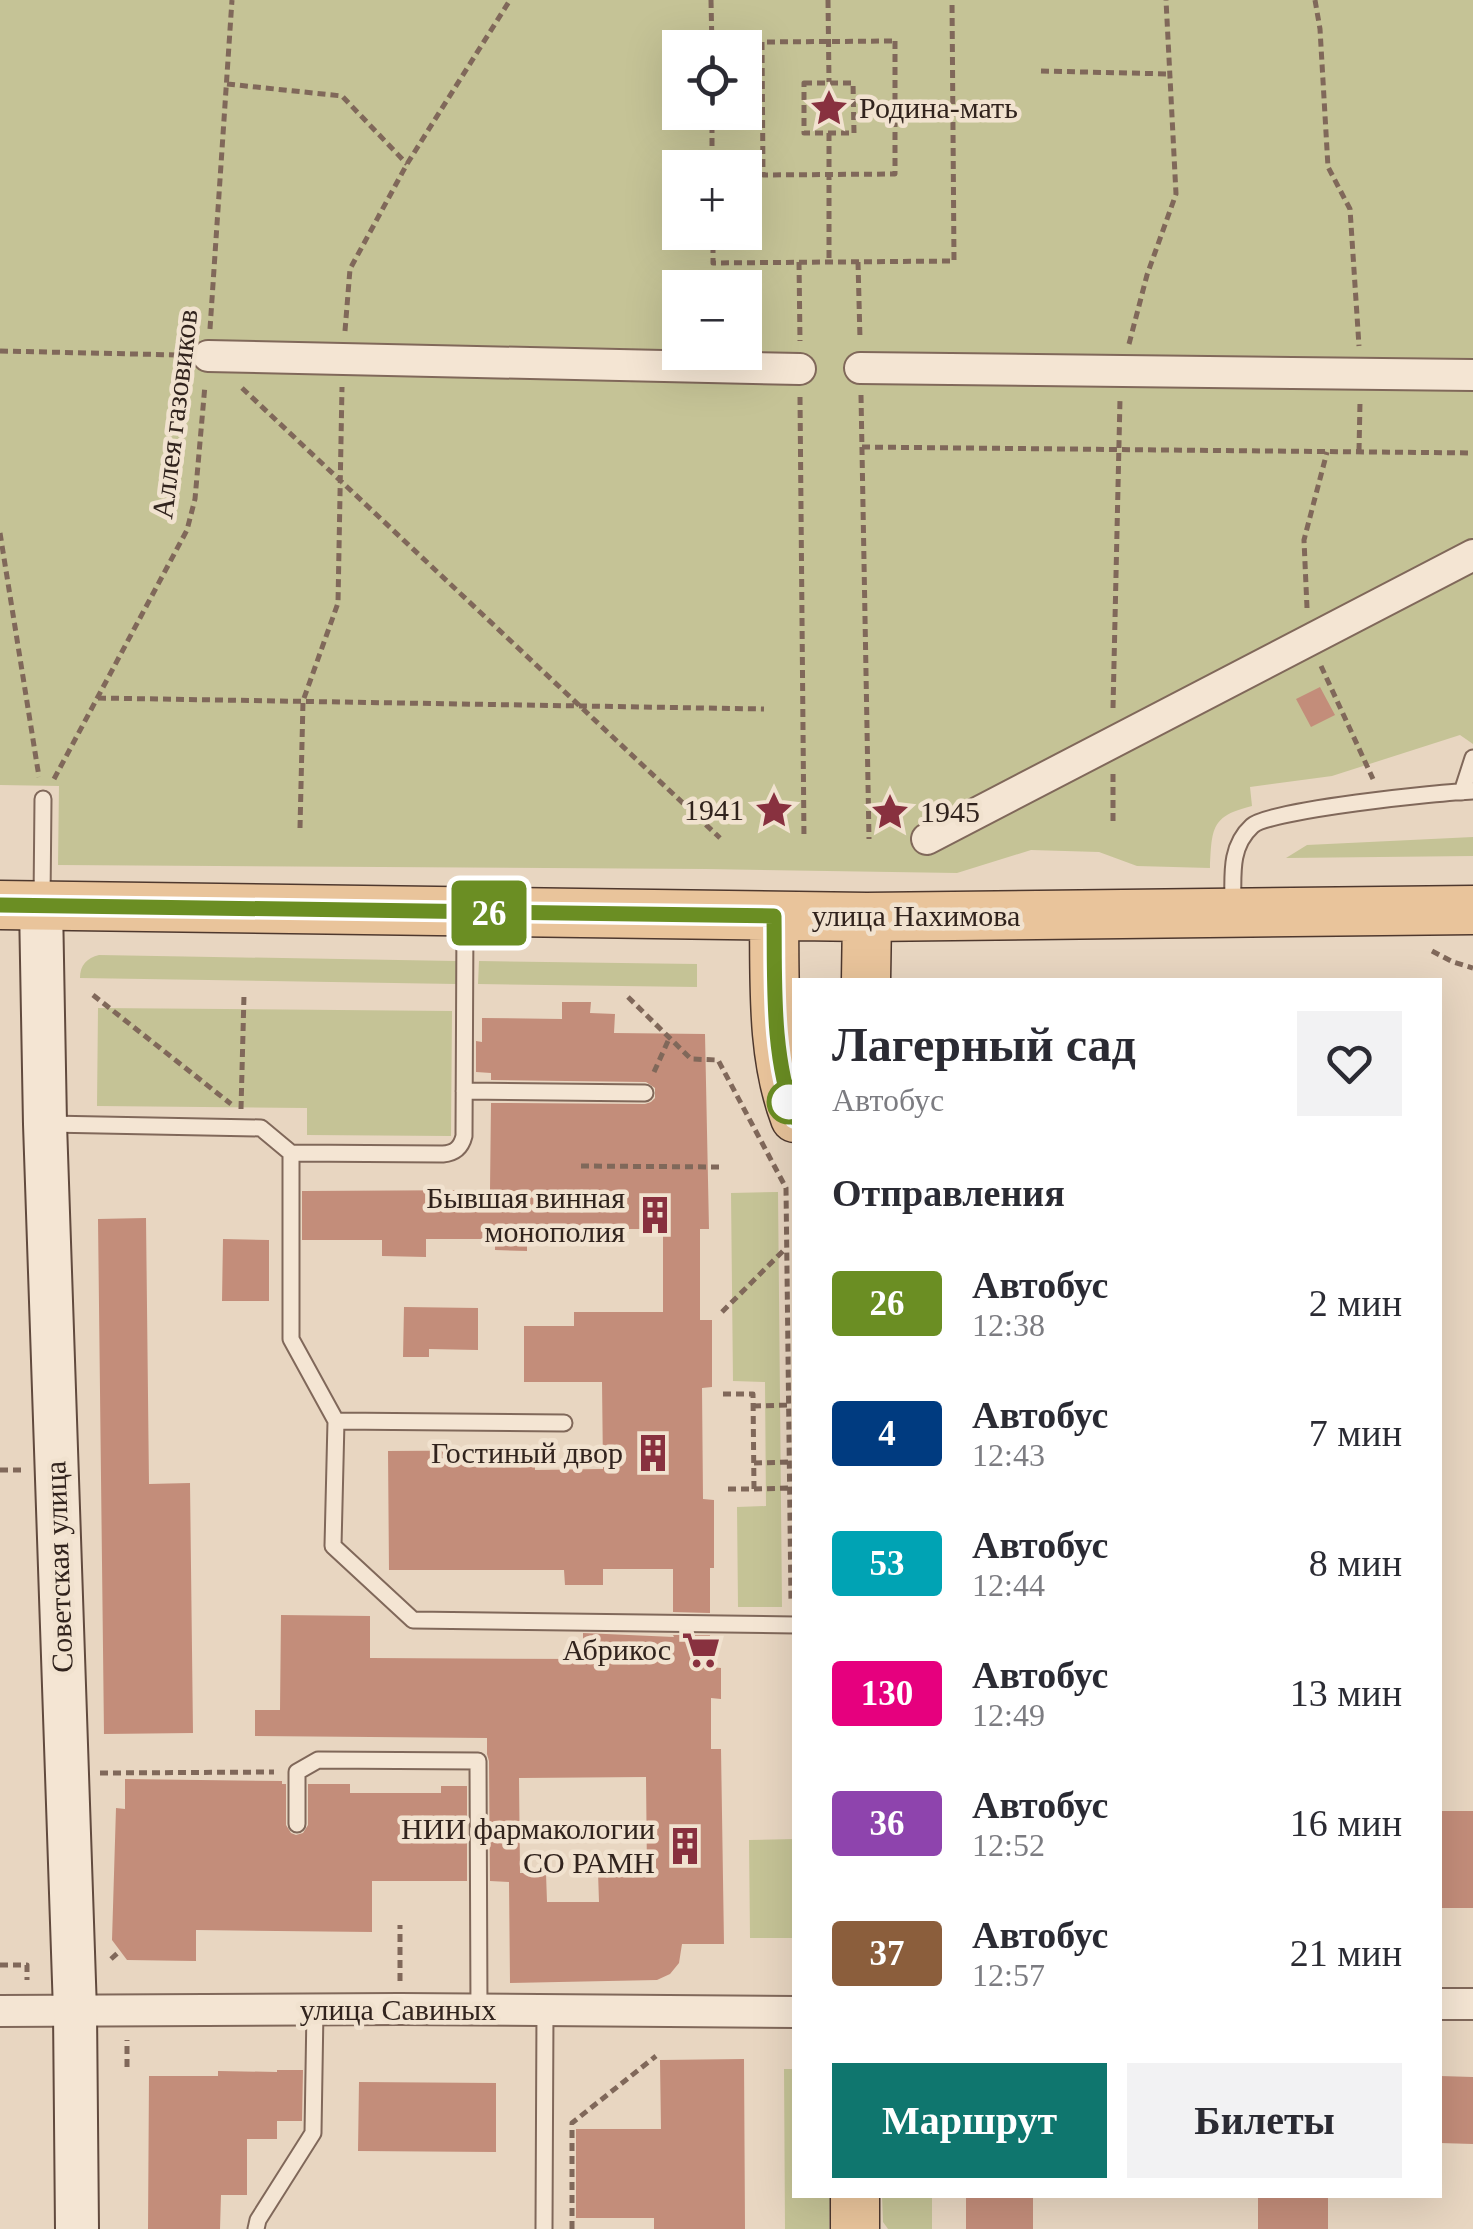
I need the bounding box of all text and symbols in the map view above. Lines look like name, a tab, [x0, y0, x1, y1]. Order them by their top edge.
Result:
map controls	[662, 30, 762, 370]
button: locate	[662, 30, 762, 130]
place icon: Родина-мать	[808, 87, 850, 129]
place label: Родина-мать	[859, 91, 1018, 124]
button: +	[662, 150, 762, 250]
button: −	[662, 270, 762, 370]
street label: Аллея газовиков	[145, 307, 204, 521]
place icon: 1941	[753, 789, 795, 831]
place icon: 1945	[869, 791, 911, 833]
place label: 1941	[684, 793, 744, 826]
place label: 1945	[920, 795, 980, 828]
line badge: 26	[444, 880, 534, 946]
text: 26	[472, 894, 507, 933]
street label: улица Нахимова	[812, 899, 1020, 932]
button: heart	[1297, 1011, 1402, 1116]
text: Лагерный сад	[832, 1018, 1136, 1071]
unlabelled marker	[768, 1081, 810, 1123]
text: Автобус	[832, 1082, 944, 1118]
text: Отправления	[832, 1172, 1065, 1214]
place label: Бывшая винная монополия	[426, 1181, 625, 1248]
building icon: Бывшая винная монополия	[634, 1194, 676, 1236]
text: Автобус	[972, 1264, 1108, 1306]
text: 2 мин	[1309, 1282, 1402, 1324]
text: 26	[870, 1284, 905, 1323]
text: 12:38	[972, 1307, 1045, 1343]
text: Автобус	[972, 1394, 1108, 1436]
text: 7 мин	[1309, 1412, 1402, 1454]
text: 4	[878, 1414, 896, 1453]
building icon: Гостиный двор	[632, 1432, 674, 1474]
place label: Гостиный двор	[431, 1436, 623, 1469]
text: 12:43	[972, 1437, 1045, 1473]
street label: Советская улица	[38, 1461, 79, 1673]
text: Автобус	[972, 1524, 1108, 1566]
text: 8 мин	[1309, 1542, 1402, 1584]
text: 53	[870, 1544, 905, 1583]
text: 12:44	[972, 1567, 1045, 1603]
supermarket icon: Абрикос	[680, 1629, 722, 1671]
place label: Абрикос	[562, 1633, 671, 1666]
text: Автобус	[972, 1654, 1108, 1696]
text: 13 мин	[1290, 1672, 1402, 1714]
text: 130	[861, 1674, 913, 1713]
text: 12:49	[972, 1697, 1045, 1733]
text: Автобус	[972, 1784, 1108, 1826]
text: 16 мин	[1290, 1802, 1402, 1844]
text: 36	[870, 1804, 905, 1843]
place label: НИИ фармакологии СО РАМН	[401, 1812, 655, 1879]
building icon: НИИ фармакологии СО РАМН	[664, 1825, 706, 1867]
text: 12:52	[972, 1827, 1045, 1863]
text: Автобус	[972, 1914, 1108, 1956]
text: 21 мин	[1290, 1932, 1402, 1974]
text: 37	[870, 1934, 905, 1973]
text: 12:57	[972, 1957, 1045, 1993]
street label: улица Савиных	[300, 1993, 496, 2026]
button: Маршрут	[832, 2063, 1107, 2178]
button: Билеты	[1127, 2063, 1402, 2178]

